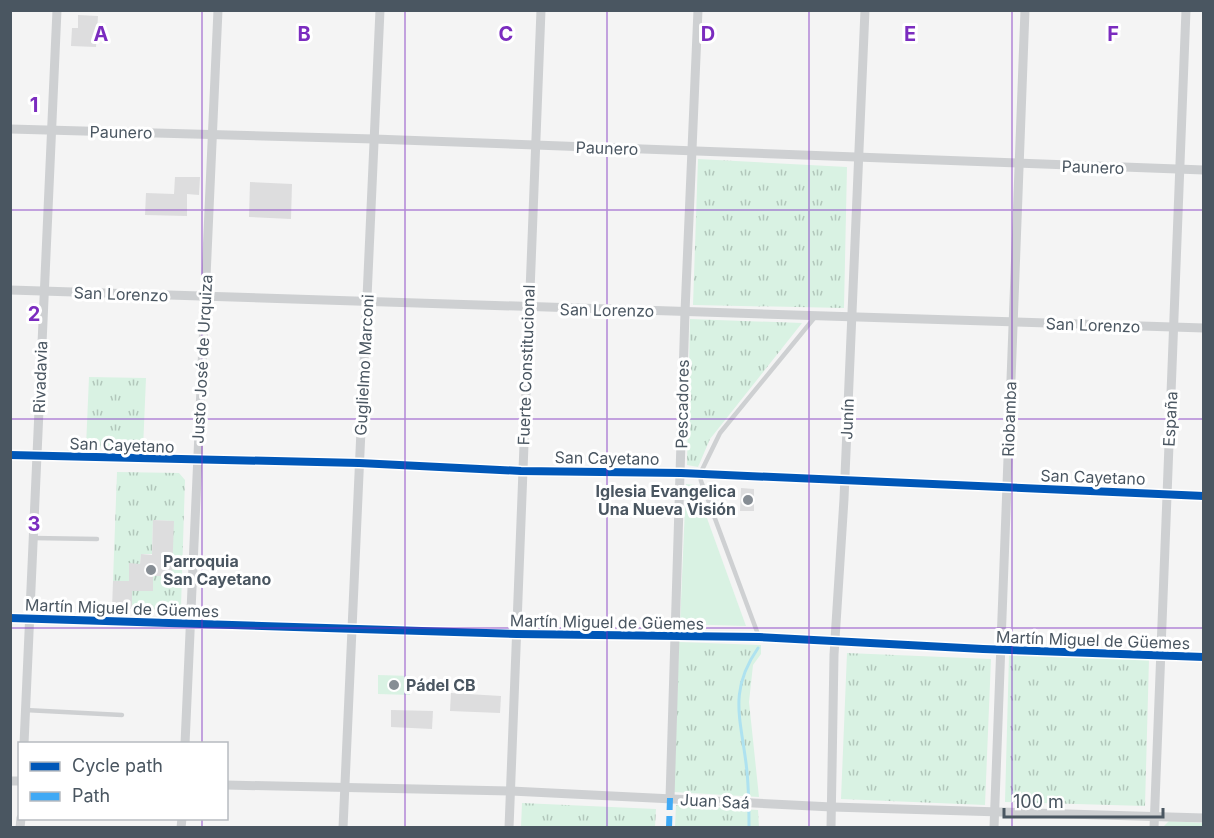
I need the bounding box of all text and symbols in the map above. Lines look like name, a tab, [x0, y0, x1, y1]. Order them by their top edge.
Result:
text: A	[94, 22, 109, 46]
text: B	[297, 22, 311, 46]
text: C	[499, 22, 513, 46]
text: D	[701, 22, 715, 46]
text: E	[904, 22, 916, 46]
text: F	[1107, 22, 1119, 46]
text: 1	[30, 93, 38, 117]
street label: Paunero	[89, 121, 153, 143]
street label: Paunero	[575, 137, 639, 159]
street label: Paunero	[1061, 156, 1125, 178]
street label: Justo José de Urquiza	[188, 274, 216, 444]
street label: San Lorenzo	[73, 282, 169, 306]
street label: Fuerte Constitucional	[513, 284, 539, 446]
street label: Guglielmo Marconi	[350, 294, 378, 436]
street label: San Lorenzo	[560, 299, 654, 321]
text: 2	[28, 302, 40, 326]
street label: San Lorenzo	[1045, 313, 1141, 337]
street label: Rivadavia	[29, 340, 51, 414]
street label: Pescadores	[671, 359, 693, 449]
street label: Riobamba	[998, 381, 1020, 457]
street label: España	[1159, 391, 1181, 447]
street label: Junín	[836, 398, 858, 440]
street label: San Cayetano	[69, 433, 175, 457]
street label: San Cayetano	[554, 447, 660, 469]
street label: San Cayetano	[1040, 465, 1146, 489]
place label: Iglesia Evangelica Una Nueva Visión	[596, 481, 736, 519]
marker: Iglesia Evangelica Una Nueva Visión	[741, 493, 755, 507]
text: 3	[28, 512, 40, 536]
place label: Parroquia San Cayetano	[163, 551, 271, 589]
marker: Parroquia San Cayetano	[144, 563, 158, 577]
street label: Martín Miguel de Güemes	[25, 595, 219, 621]
street label: Martín Miguel de Güemes	[510, 610, 704, 634]
street label: Martín Miguel de Güemes	[996, 627, 1190, 653]
place label: Pádel CB	[406, 675, 476, 695]
marker: Pádel CB	[387, 678, 401, 692]
legend	[18, 742, 228, 820]
text: Cycle path	[72, 755, 163, 776]
scale bar	[1004, 781, 1163, 819]
text: Path	[72, 785, 110, 806]
street label: Juan Saá	[680, 789, 750, 813]
text: 100 m	[1013, 791, 1064, 812]

